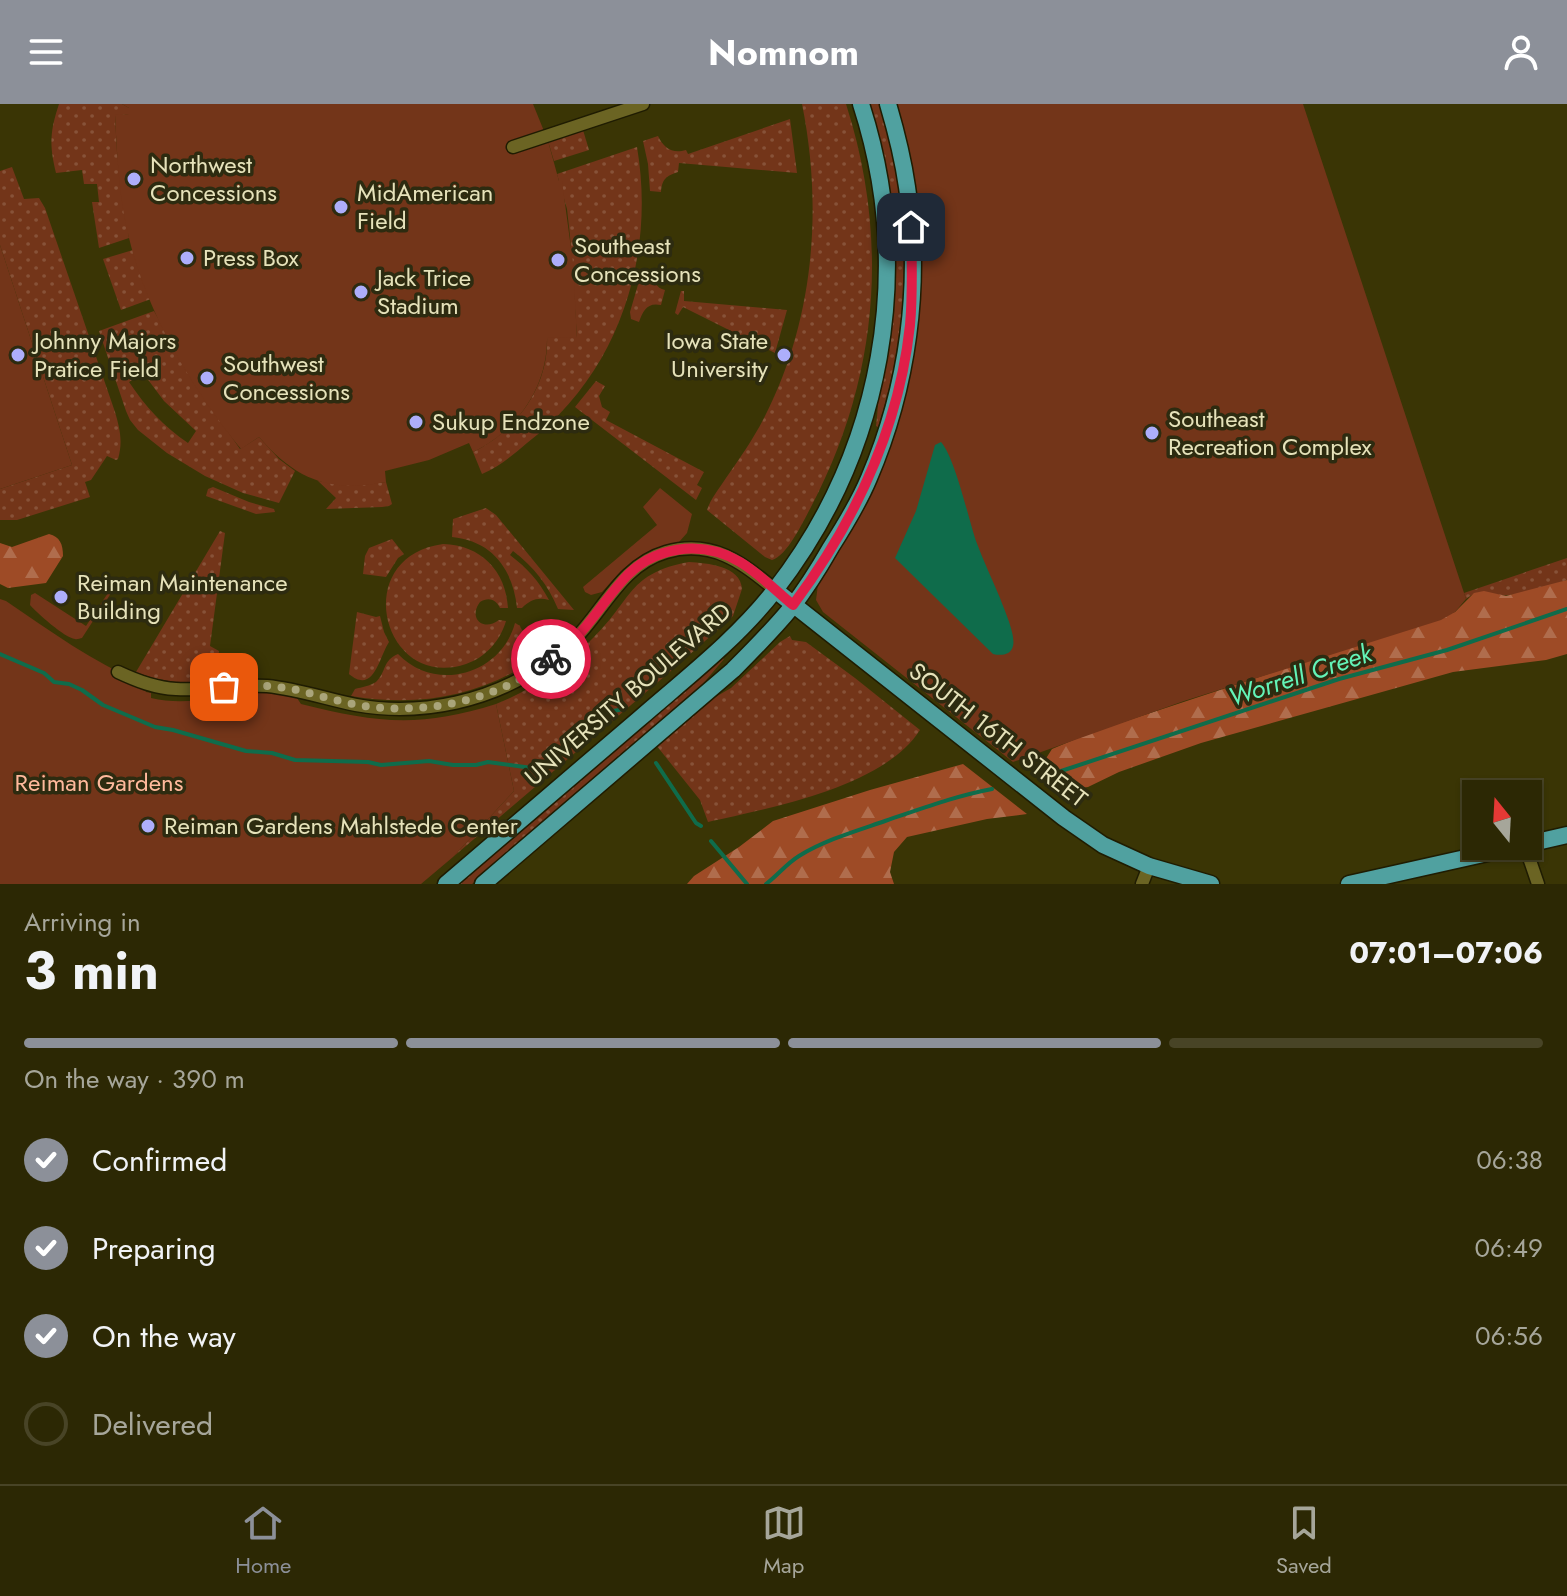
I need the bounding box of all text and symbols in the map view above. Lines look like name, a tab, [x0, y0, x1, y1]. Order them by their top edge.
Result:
text: Nomnom	[708, 26, 859, 78]
icon: menu	[24, 30, 68, 74]
icon: person	[1499, 30, 1543, 74]
place label: Northwest Concessions	[150, 147, 277, 210]
marker: Northwest Concessions	[125, 170, 143, 188]
place label: MidAmerican Field	[357, 175, 493, 238]
pin	[877, 193, 945, 261]
marker: MidAmerican Field	[332, 198, 350, 216]
icon: home	[889, 205, 933, 249]
place label: Southeast Concessions	[574, 228, 701, 291]
place label: Press Box	[203, 240, 300, 275]
marker: Press Box	[178, 249, 196, 267]
marker: Southeast Concessions	[549, 251, 567, 269]
place label: Jack Trice Stadium	[374, 260, 471, 323]
marker: Jack Trice Stadium	[352, 283, 370, 301]
place label: Johnny Majors Pratice Field	[31, 323, 176, 386]
place label: Iowa State University	[666, 323, 768, 386]
marker: Johnny Majors Pratice Field	[9, 346, 27, 364]
place label: Southwest Concessions	[223, 346, 350, 409]
marker: Iowa State University	[775, 346, 793, 364]
marker: Southwest Concessions	[198, 369, 216, 387]
place label: Southeast Recreation Complex	[1168, 401, 1372, 464]
place label: Sukup Endzone	[432, 404, 590, 439]
marker: Sukup Endzone	[407, 413, 425, 431]
marker: Southeast Recreation Complex	[1143, 424, 1161, 442]
place label: Reiman Maintenance Building	[77, 565, 288, 628]
marker: Reiman Maintenance Building	[52, 588, 70, 606]
street label: UNIVERSITY BOULEVARD	[517, 594, 739, 793]
courier	[511, 619, 591, 699]
water label: Worrell Creek	[1223, 633, 1378, 716]
icon: bike	[529, 637, 573, 681]
pin	[190, 653, 258, 721]
street label: SOUTH 16TH STREET	[902, 654, 1095, 816]
icon: bag	[202, 665, 246, 709]
park label: Reiman Gardens	[15, 765, 183, 800]
north arrow	[1462, 780, 1542, 860]
map controls	[1462, 780, 1542, 860]
place label: Reiman Gardens Mahlstede Center	[164, 808, 519, 843]
marker: Reiman Gardens Mahlstede Center	[139, 817, 157, 835]
text: Arriving in	[24, 903, 141, 941]
text: 07:01–07:06	[1349, 931, 1543, 974]
text: 3 min	[24, 933, 159, 1009]
text: On the way · 390 m	[24, 1060, 245, 1098]
icon: check	[24, 1138, 68, 1182]
text: Confirmed	[92, 1139, 227, 1182]
text: 06:38	[1476, 1141, 1543, 1179]
icon: check	[24, 1226, 68, 1270]
text: Preparing	[92, 1227, 216, 1270]
text: 06:49	[1474, 1229, 1543, 1267]
icon: check	[24, 1314, 68, 1358]
text: On the way	[92, 1315, 236, 1358]
text: 06:56	[1475, 1317, 1543, 1355]
text: Delivered	[92, 1403, 213, 1446]
tab: Home	[235, 1501, 291, 1581]
tab: Map	[762, 1501, 806, 1581]
tab: Saved	[1276, 1501, 1332, 1581]

